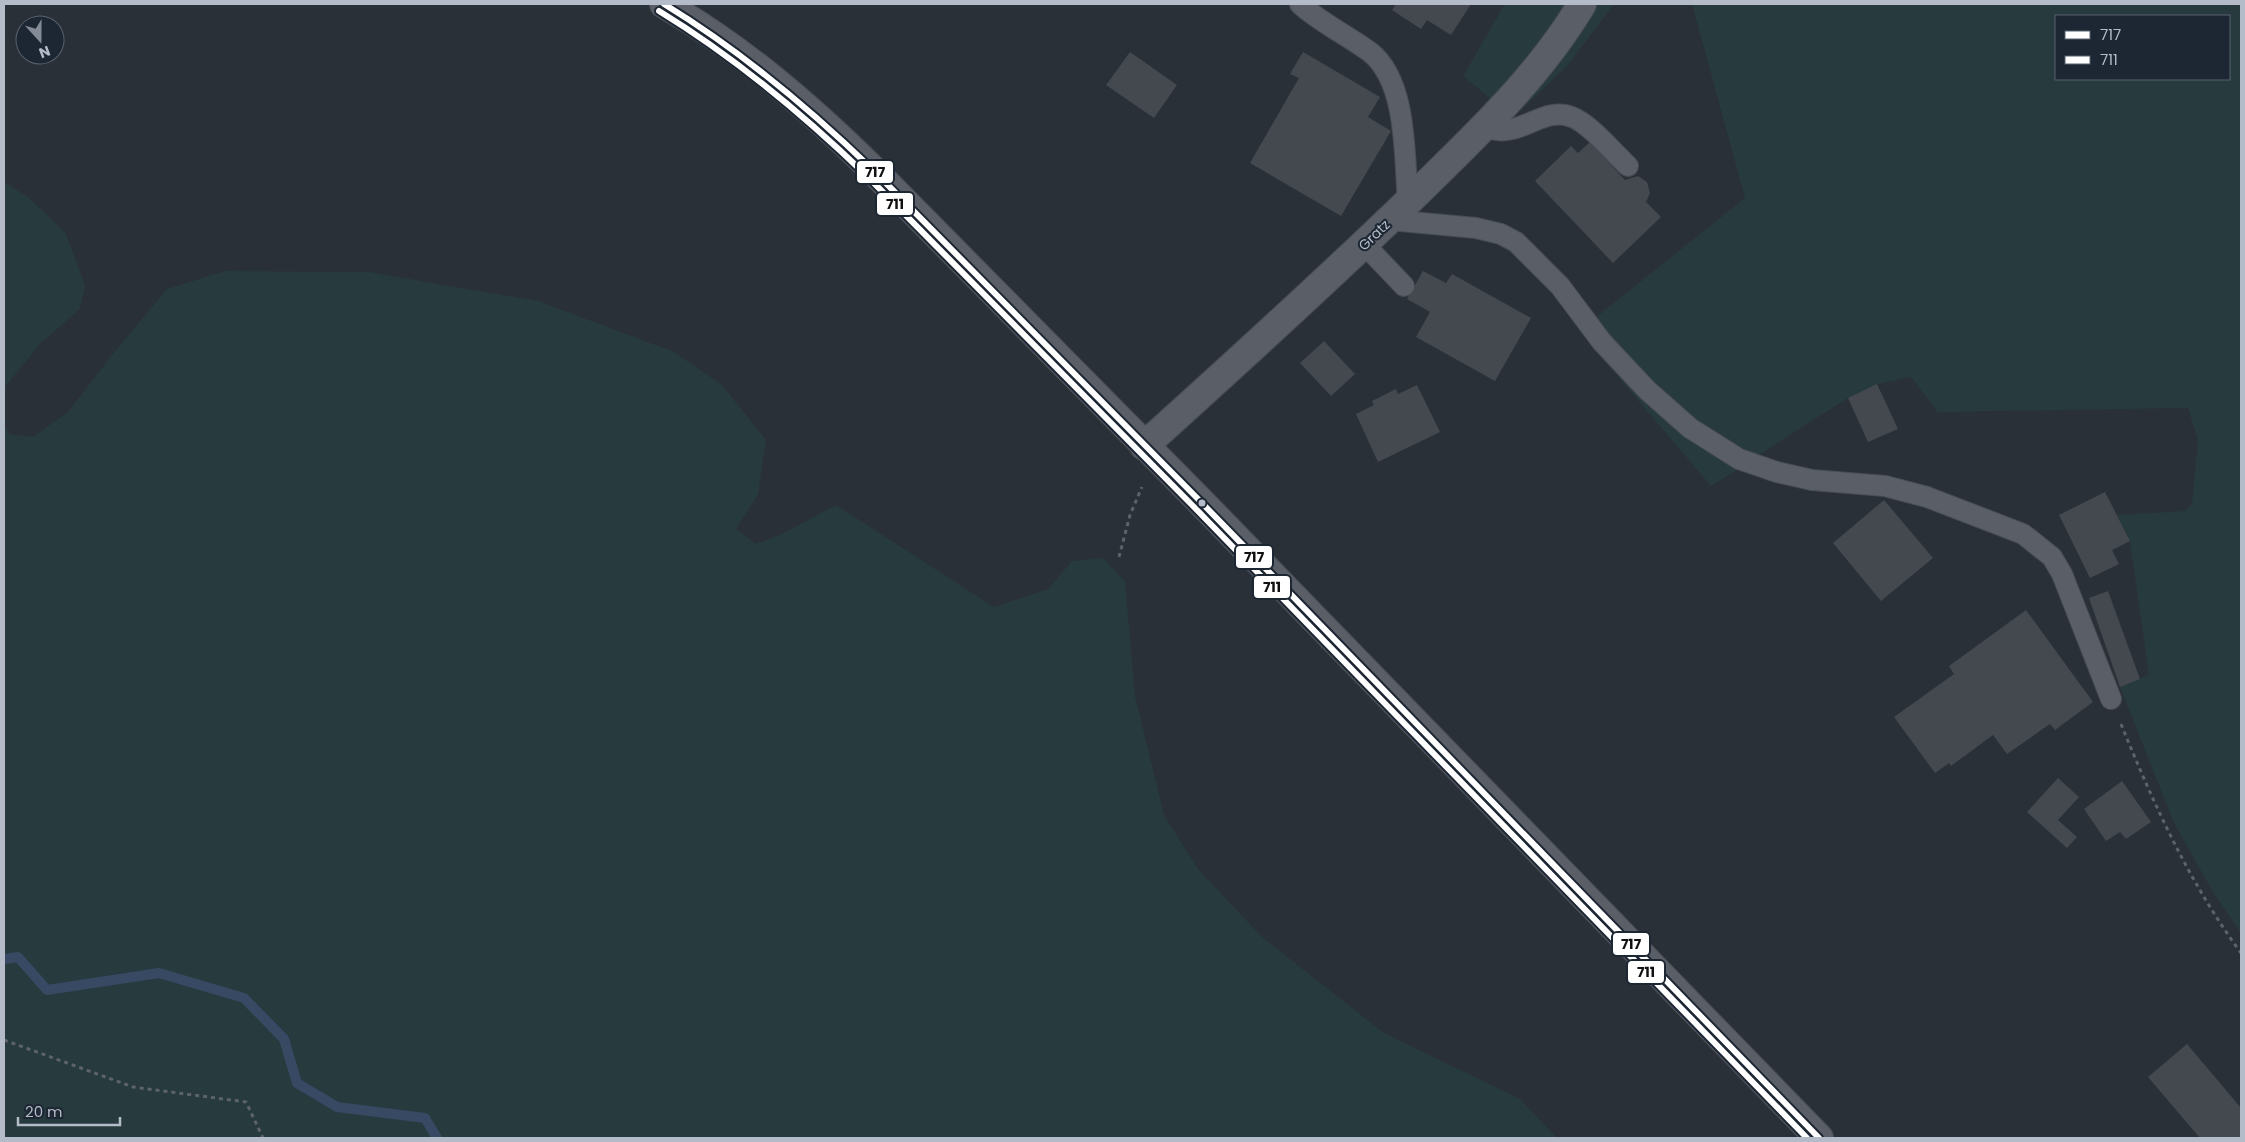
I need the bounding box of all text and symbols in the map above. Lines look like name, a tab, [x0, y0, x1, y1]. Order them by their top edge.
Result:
north arrow	[15, 15, 65, 65]
legend	[2055, 15, 2230, 80]
text: 717	[2100, 24, 2121, 45]
text: N	[36, 41, 53, 63]
text: 711	[2100, 49, 2118, 70]
line badge: 717	[856, 160, 894, 184]
text: 717	[865, 162, 886, 182]
line badge: 711	[876, 192, 914, 216]
text: 711	[886, 194, 904, 214]
street label: Gratz	[1354, 215, 1394, 255]
unlabelled marker	[1197, 498, 1207, 508]
line badge: 717	[1235, 545, 1273, 569]
text: 717	[1244, 547, 1265, 567]
line badge: 711	[1253, 575, 1291, 599]
text: 711	[1263, 577, 1281, 597]
line badge: 717	[1612, 932, 1650, 956]
text: 717	[1621, 934, 1642, 954]
line badge: 711	[1627, 960, 1665, 984]
text: 711	[1637, 962, 1655, 982]
scale bar	[18, 1094, 120, 1126]
text: 20 m	[25, 1101, 63, 1122]

